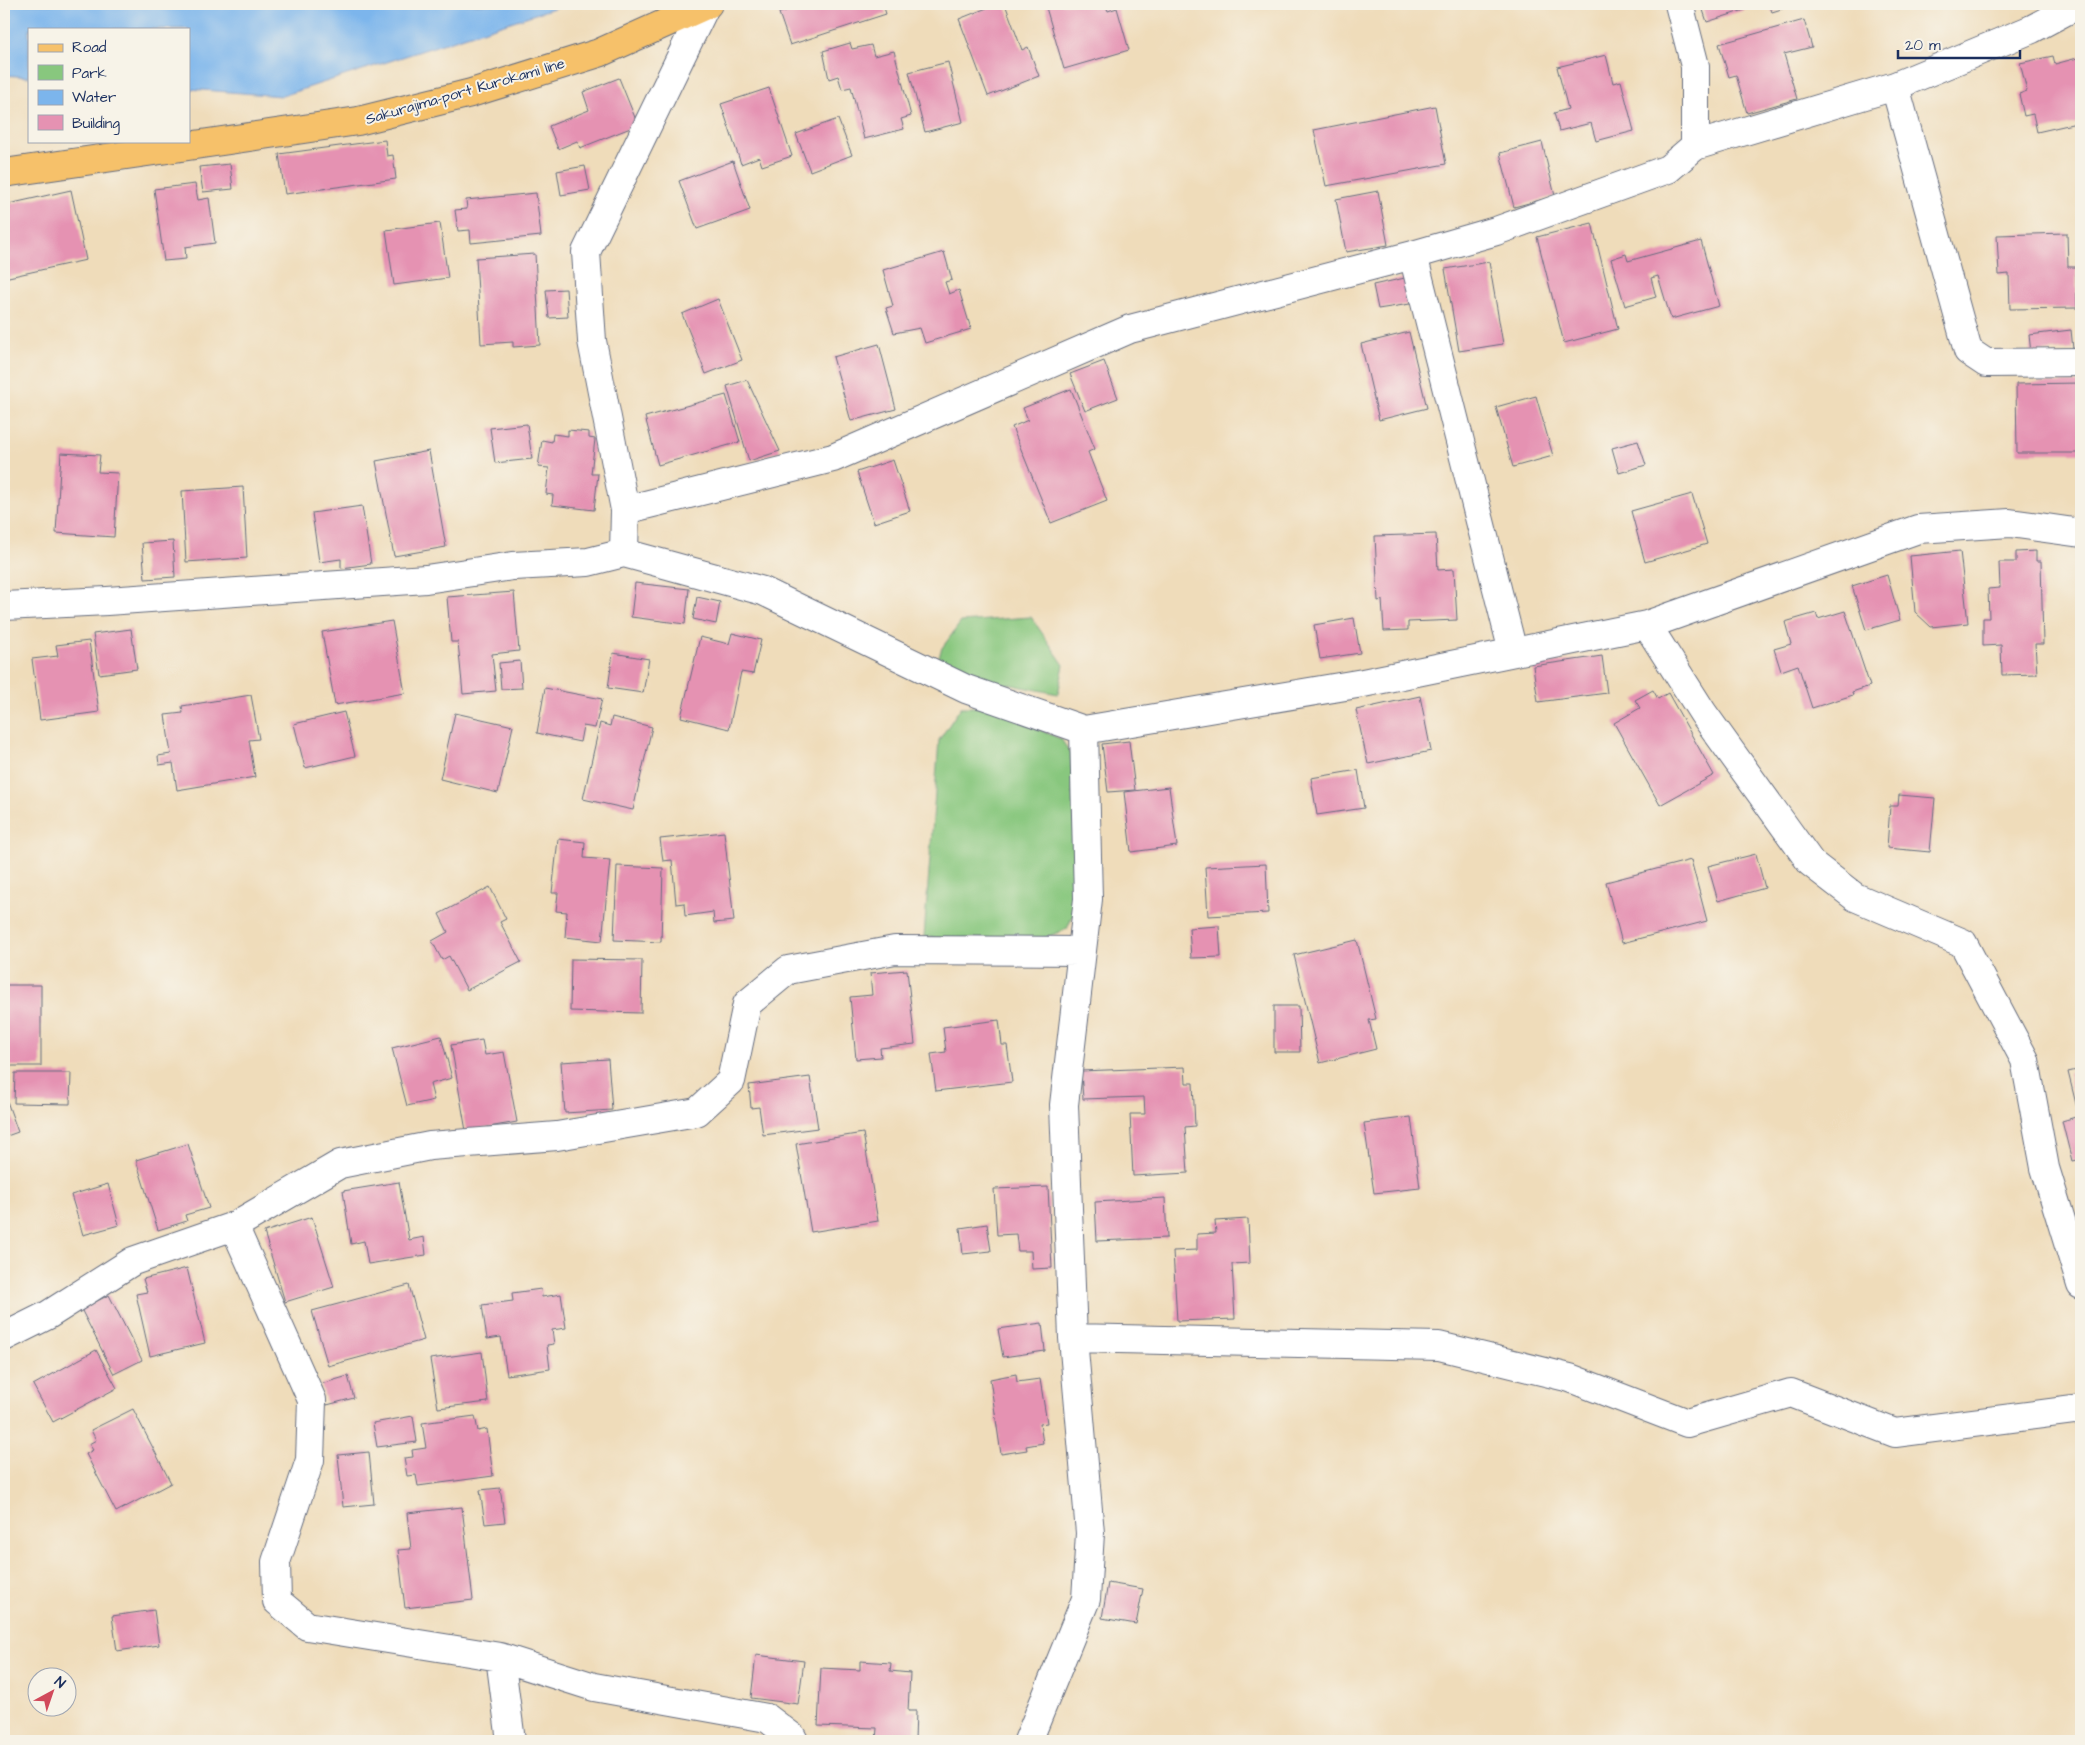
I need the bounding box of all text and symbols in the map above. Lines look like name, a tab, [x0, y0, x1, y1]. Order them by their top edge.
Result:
legend	[28, 28, 190, 142]
scale bar	[1898, 28, 2020, 60]
text: 20 m	[1905, 35, 1941, 56]
text: Road	[72, 37, 107, 58]
street label: Sakurajima-port Kurokami line	[363, 53, 567, 130]
text: Park	[72, 63, 107, 84]
text: Water	[72, 87, 116, 108]
text: Building	[72, 113, 120, 135]
north arrow	[28, 1668, 78, 1718]
text: N	[50, 1672, 70, 1693]

